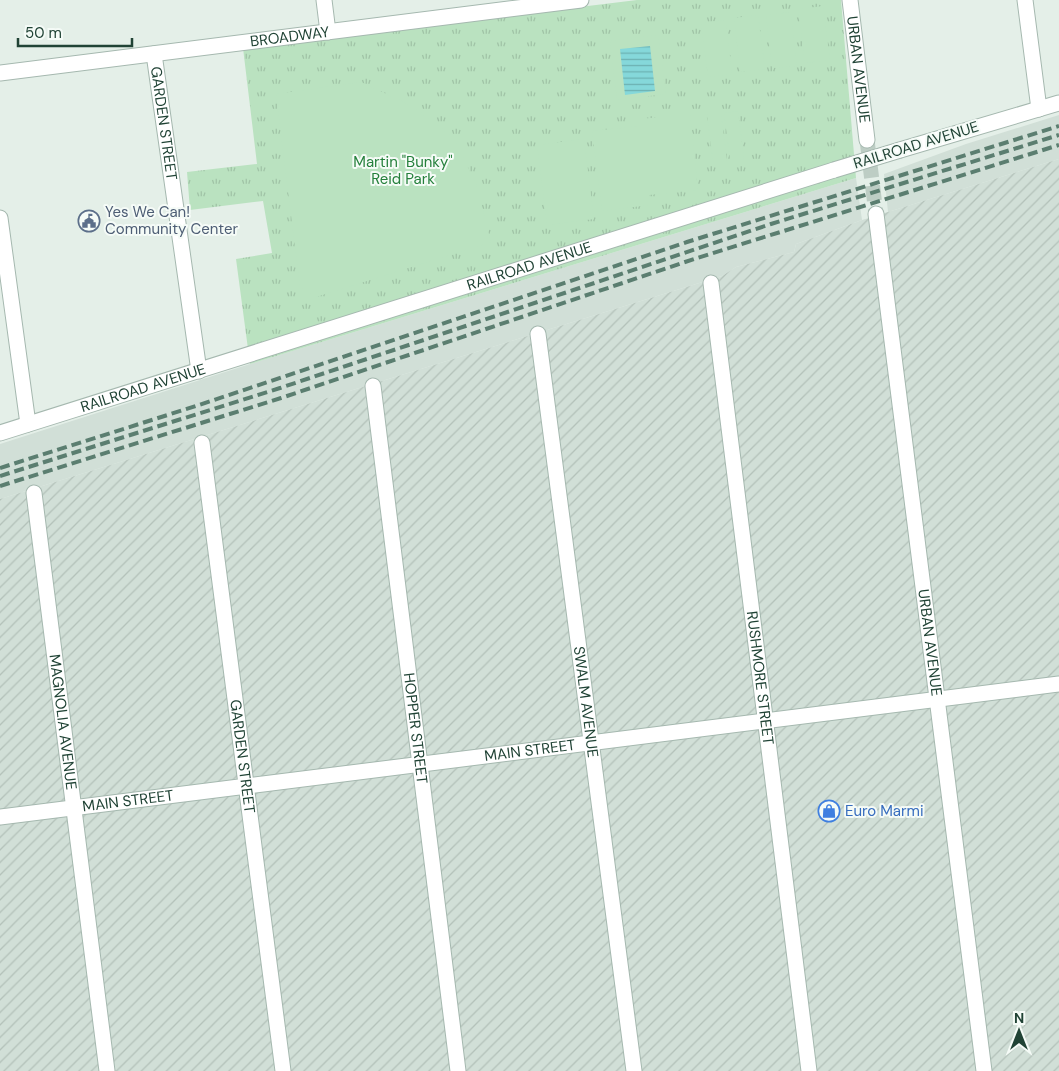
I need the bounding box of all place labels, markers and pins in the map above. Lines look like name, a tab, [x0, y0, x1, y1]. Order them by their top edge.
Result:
place label: Yes We Can! Community Center	[105, 202, 238, 239]
public building icon: Yes We Can! Community Center	[77, 209, 101, 233]
shop icon: Euro Marmi	[817, 799, 841, 823]
place label: Euro Marmi	[845, 801, 924, 821]

